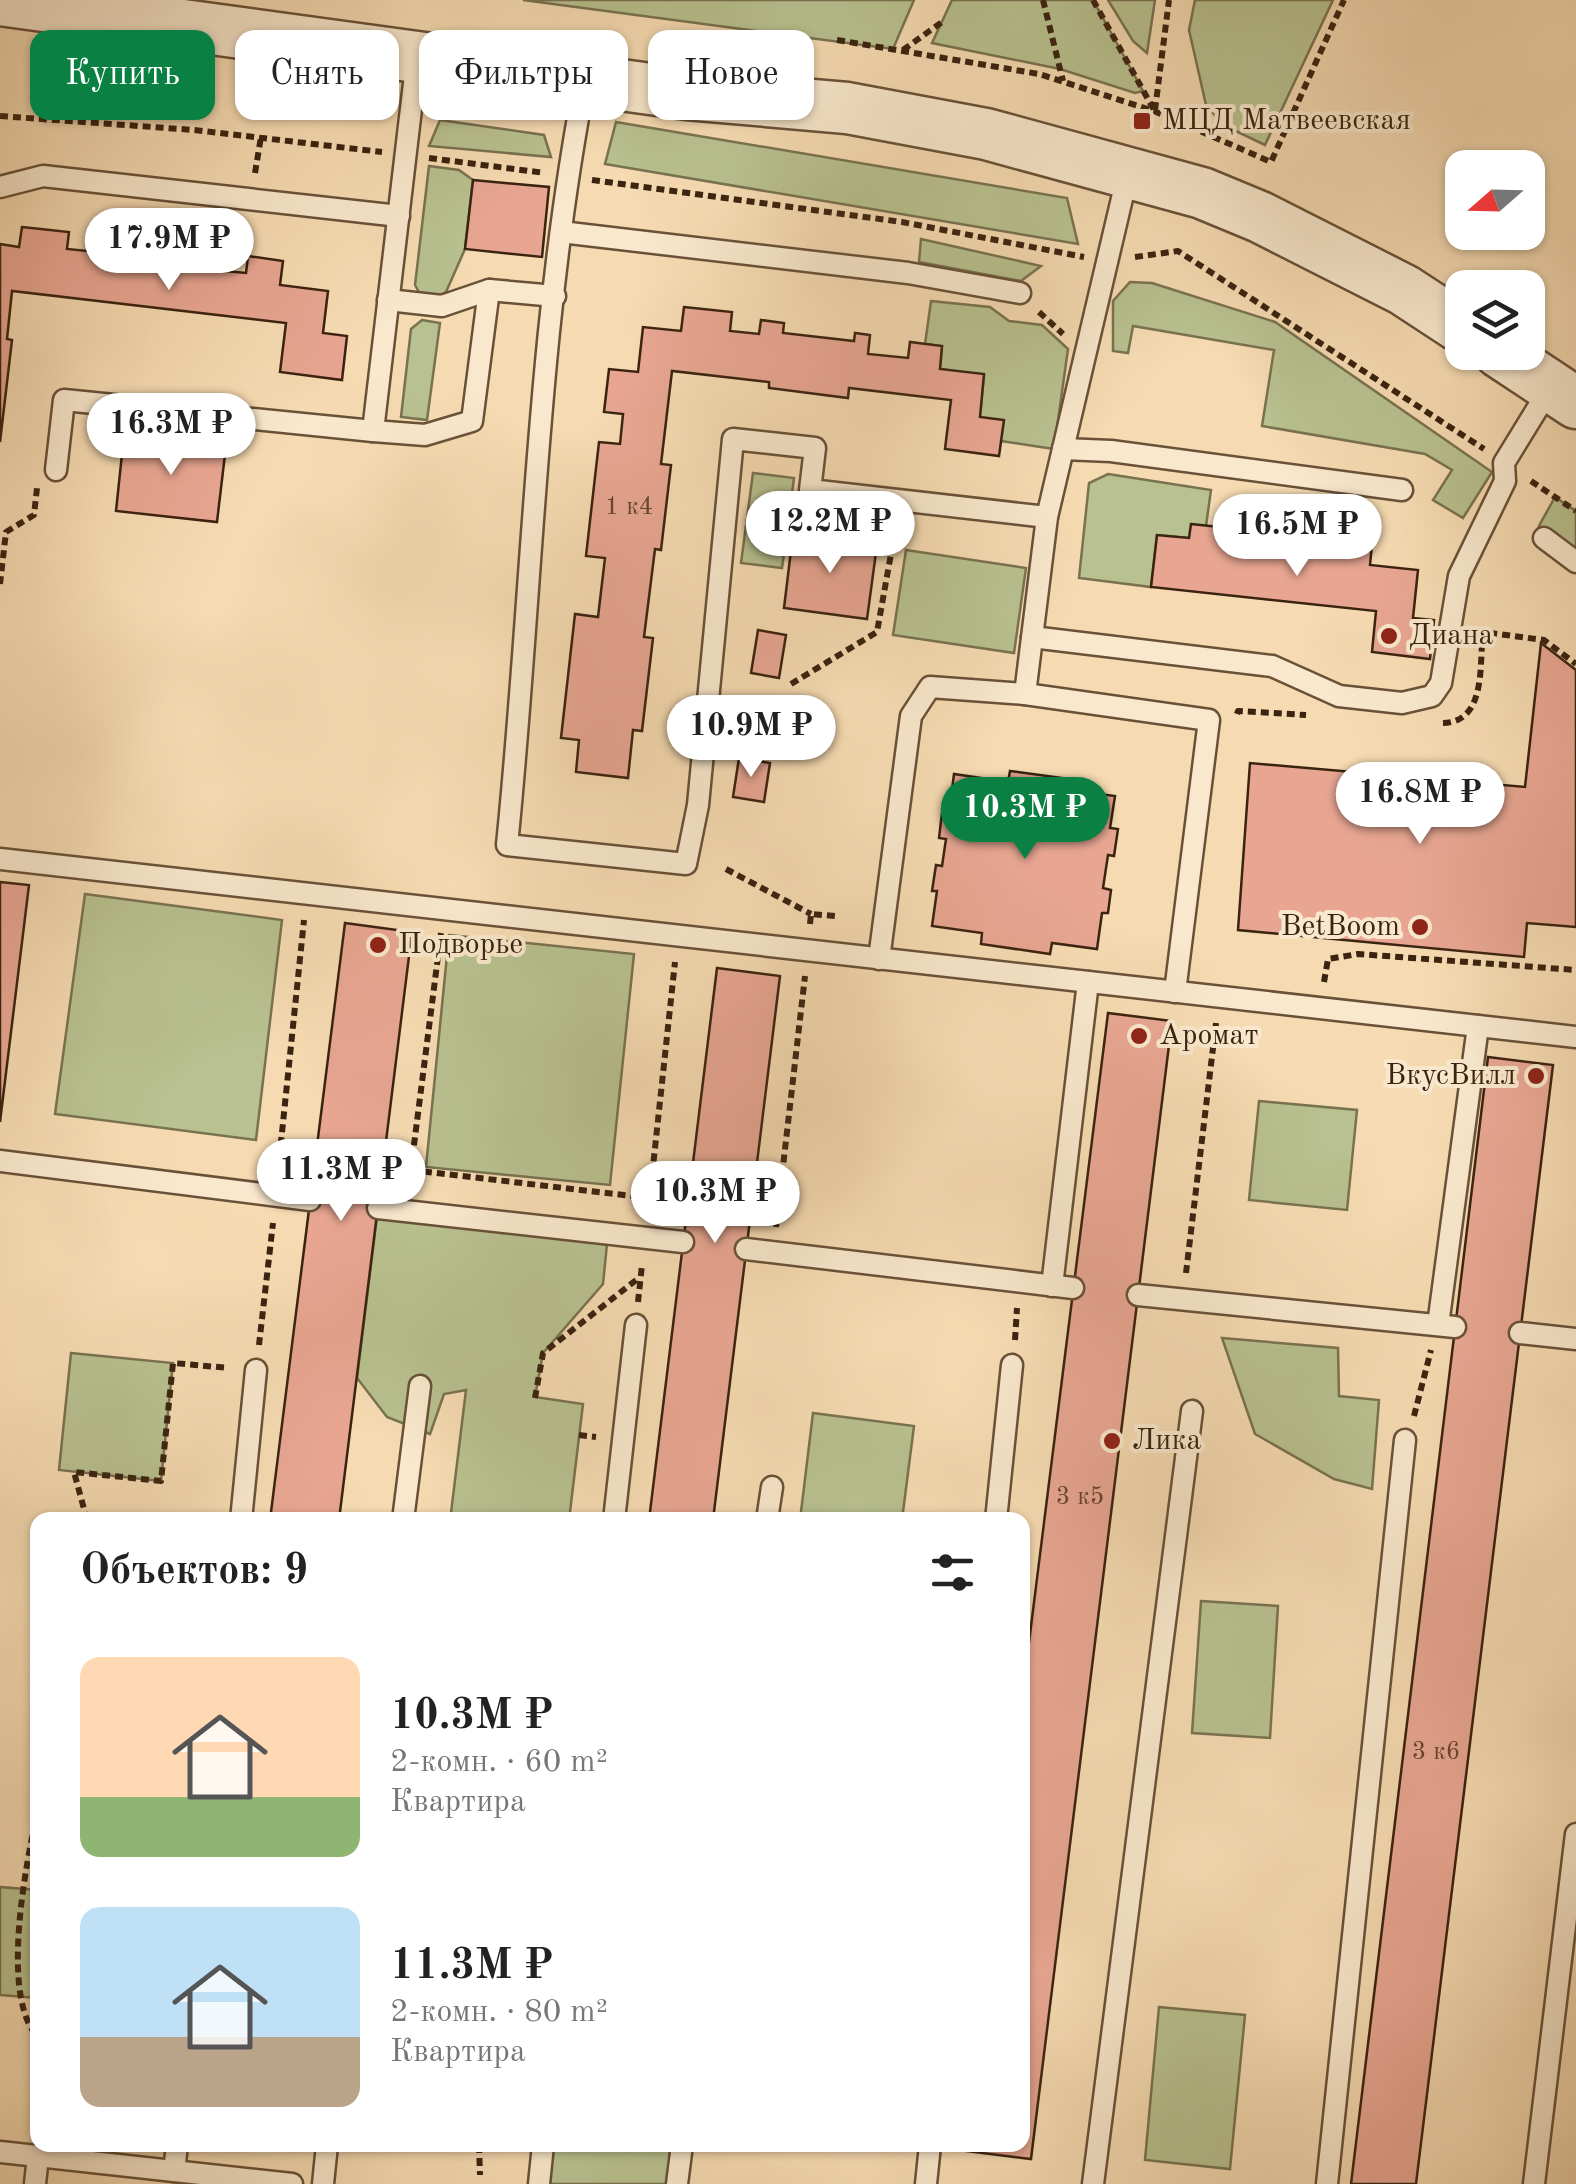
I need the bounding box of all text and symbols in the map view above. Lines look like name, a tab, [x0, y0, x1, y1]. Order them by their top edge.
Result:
chip: Купить	[30, 30, 215, 120]
chip: Снять	[235, 30, 399, 120]
chip: Фильтры	[419, 30, 628, 120]
chip: Новое	[648, 30, 814, 120]
place label: МЦД Матвеевская	[1162, 106, 1411, 136]
marker: МЦД Матвеевская	[1131, 110, 1153, 132]
north arrow	[1445, 150, 1545, 250]
map controls	[1445, 150, 1545, 370]
pin: 17.9M ₽	[77, 208, 261, 293]
text: 17.9M ₽	[107, 224, 231, 256]
button: layers	[1445, 270, 1545, 370]
pin: 16.3M ₽	[79, 393, 263, 478]
text: 16.3M ₽	[109, 409, 233, 441]
pin: 12.2M ₽	[738, 491, 922, 576]
pin: 16.5M ₽	[1205, 494, 1389, 579]
house number: 1 к4	[605, 495, 653, 520]
text: 12.2M ₽	[768, 507, 892, 539]
text: 16.5M ₽	[1235, 510, 1359, 542]
place label: Диана	[1409, 621, 1494, 651]
marker: Диана	[1378, 625, 1400, 647]
pin: 10.9M ₽	[659, 695, 843, 780]
text: 10.9M ₽	[689, 711, 813, 743]
pin: 16.8M ₽	[1328, 762, 1512, 847]
pin: 10.3M ₽	[933, 777, 1117, 862]
text: 16.8M ₽	[1358, 778, 1482, 810]
text: 10.3M ₽	[963, 793, 1087, 825]
place label: BetBoom	[1281, 912, 1400, 942]
marker: BetBoom	[1409, 916, 1431, 938]
place label: Подворье	[398, 930, 523, 960]
marker: Подворье	[367, 934, 389, 956]
place label: Аромат	[1159, 1021, 1259, 1051]
marker: Аромат	[1128, 1025, 1150, 1047]
place label: ВкусВилл	[1386, 1061, 1516, 1091]
marker: ВкусВилл	[1525, 1065, 1547, 1087]
pin: 11.3M ₽	[249, 1139, 433, 1224]
text: 11.3M ₽	[279, 1155, 403, 1187]
pin: 10.3M ₽	[623, 1161, 807, 1246]
text: 10.3M ₽	[653, 1177, 777, 1209]
place label: Лика	[1132, 1426, 1202, 1456]
marker: Лика	[1101, 1430, 1123, 1452]
house number: 3 к5	[1056, 1485, 1104, 1510]
icon: filters	[925, 1545, 980, 1600]
text: Объектов: 9	[80, 1551, 308, 1593]
text: 10.3M ₽	[390, 1696, 553, 1738]
icon: home	[160, 1697, 280, 1817]
house number: 3 к6	[1412, 1740, 1460, 1765]
text: 2-комн. · 60 m²	[390, 1747, 608, 1779]
text: Квартира	[390, 1787, 526, 1819]
text: 11.3M ₽	[390, 1946, 553, 1988]
icon: home	[160, 1947, 280, 2067]
text: 2-комн. · 80 m²	[390, 1997, 608, 2029]
text: Квартира	[390, 2037, 526, 2069]

